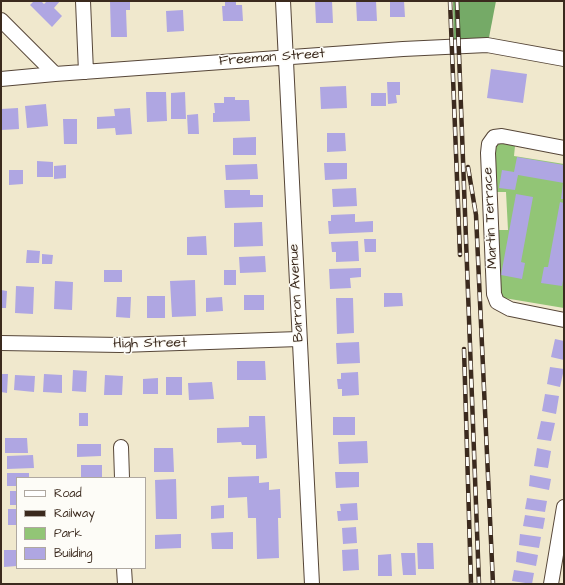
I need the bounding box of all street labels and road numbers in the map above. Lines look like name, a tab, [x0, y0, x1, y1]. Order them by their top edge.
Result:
street label: Freeman Street	[218, 46, 326, 70]
street label: Martin Terrace	[480, 167, 502, 269]
street label: Barron Avenue	[286, 243, 308, 343]
street label: High Street	[113, 335, 187, 353]

